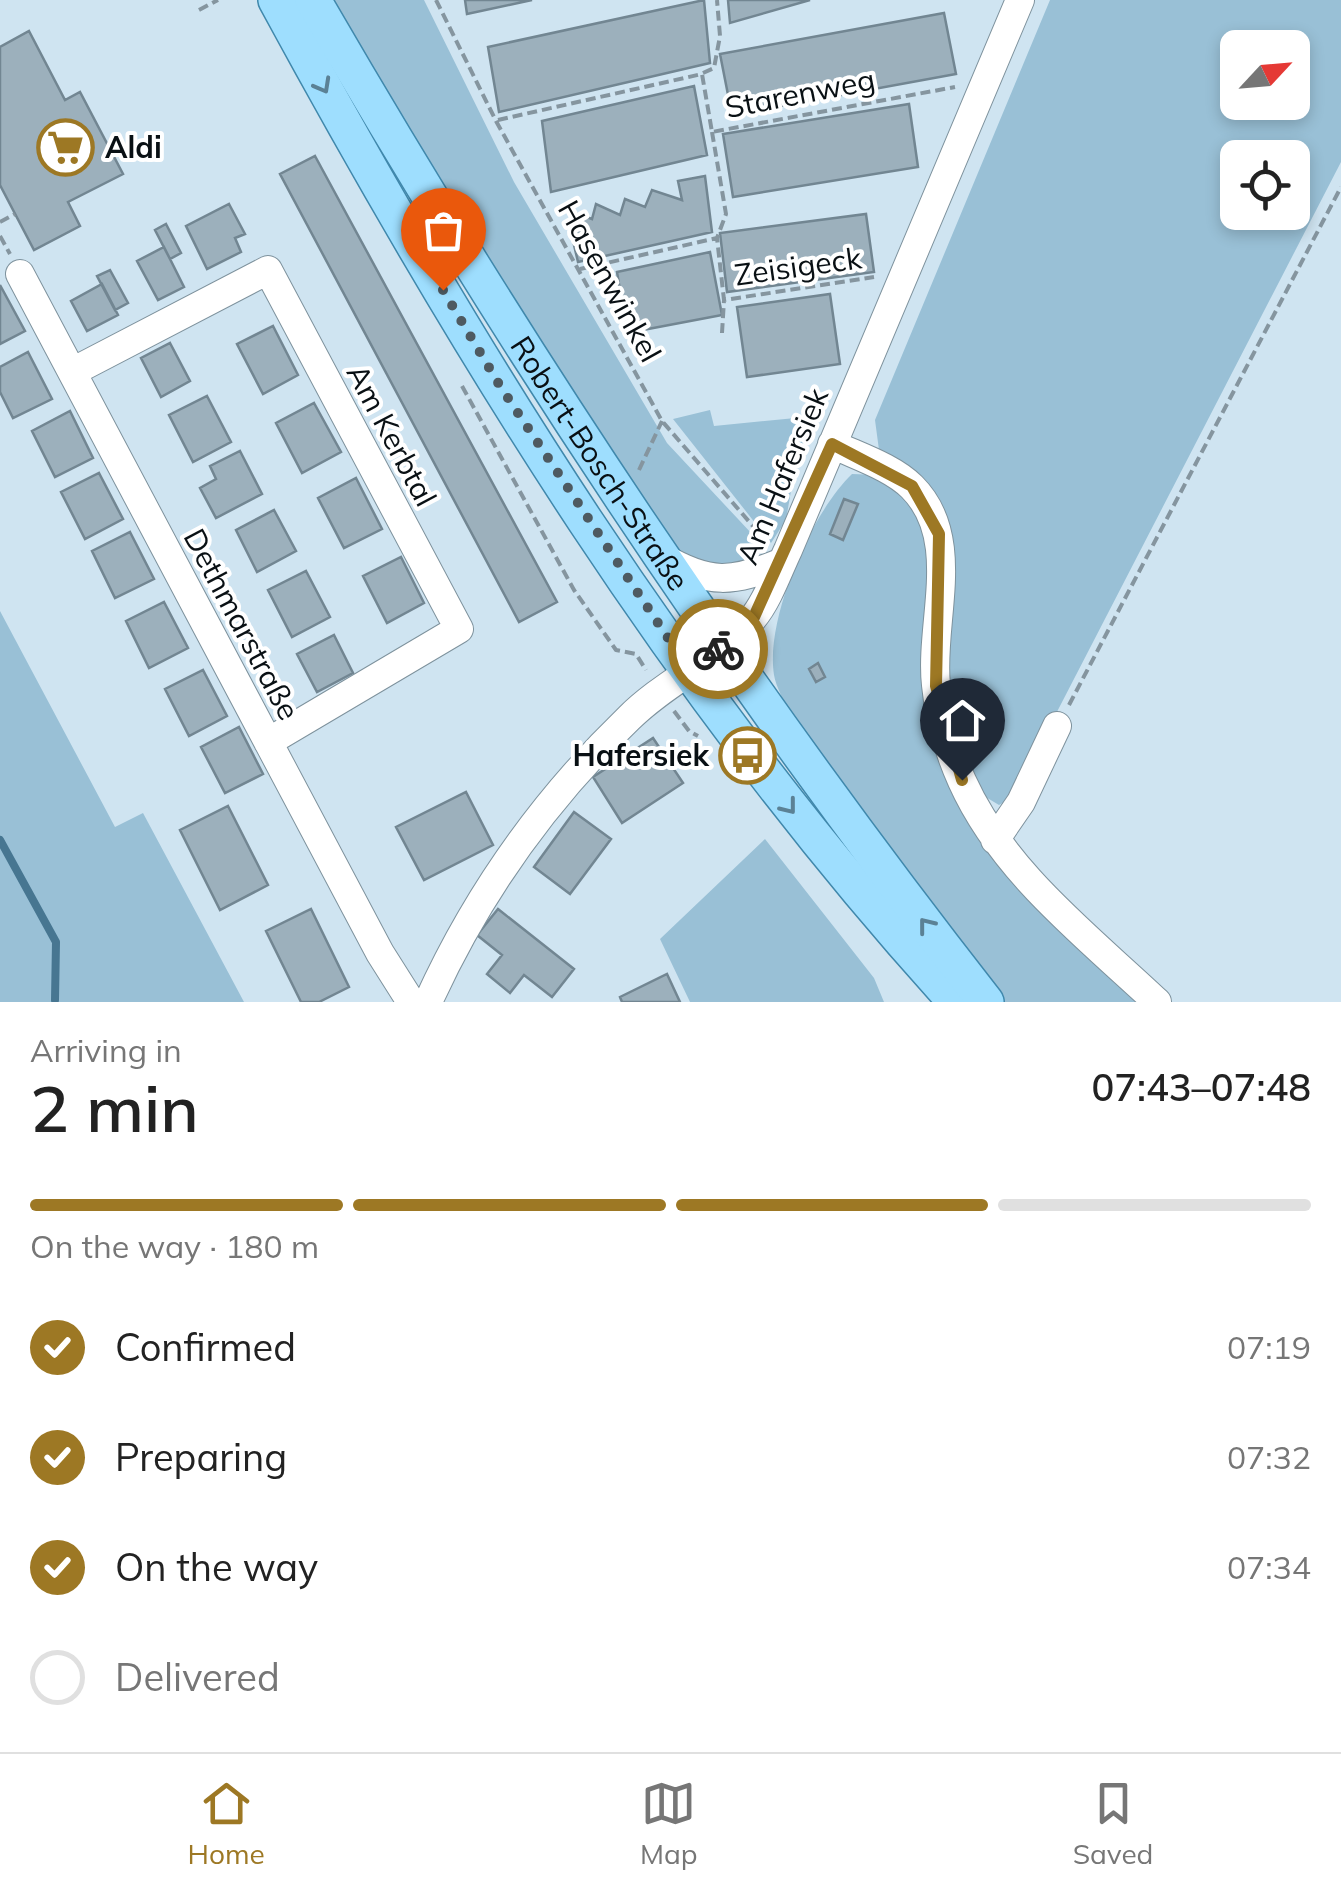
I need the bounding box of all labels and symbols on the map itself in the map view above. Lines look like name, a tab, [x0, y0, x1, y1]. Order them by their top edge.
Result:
north arrow	[1220, 30, 1310, 120]
street label: Starenweg	[722, 60, 878, 126]
one-way arrow	[310, 75, 330, 93]
supermarket icon: Aldi	[36, 117, 96, 177]
place label: Aldi	[105, 128, 162, 166]
pin	[401, 188, 486, 291]
street label: Hasenwinkel	[550, 194, 670, 368]
street label: Zeisigeck	[732, 238, 864, 294]
street label: Robert-Bosch-Straße	[503, 329, 698, 598]
street label: Am Kerbtal	[339, 357, 445, 513]
street label: Am Hafersiek	[728, 382, 836, 570]
street label: Dethmarstraße	[176, 522, 308, 726]
courier	[668, 599, 768, 699]
pin	[920, 678, 1005, 781]
bus stop icon: Hafersiek	[718, 725, 778, 785]
place label: Hafersiek	[573, 736, 710, 774]
one-way arrow	[777, 795, 794, 813]
one-way arrow	[920, 919, 938, 937]

